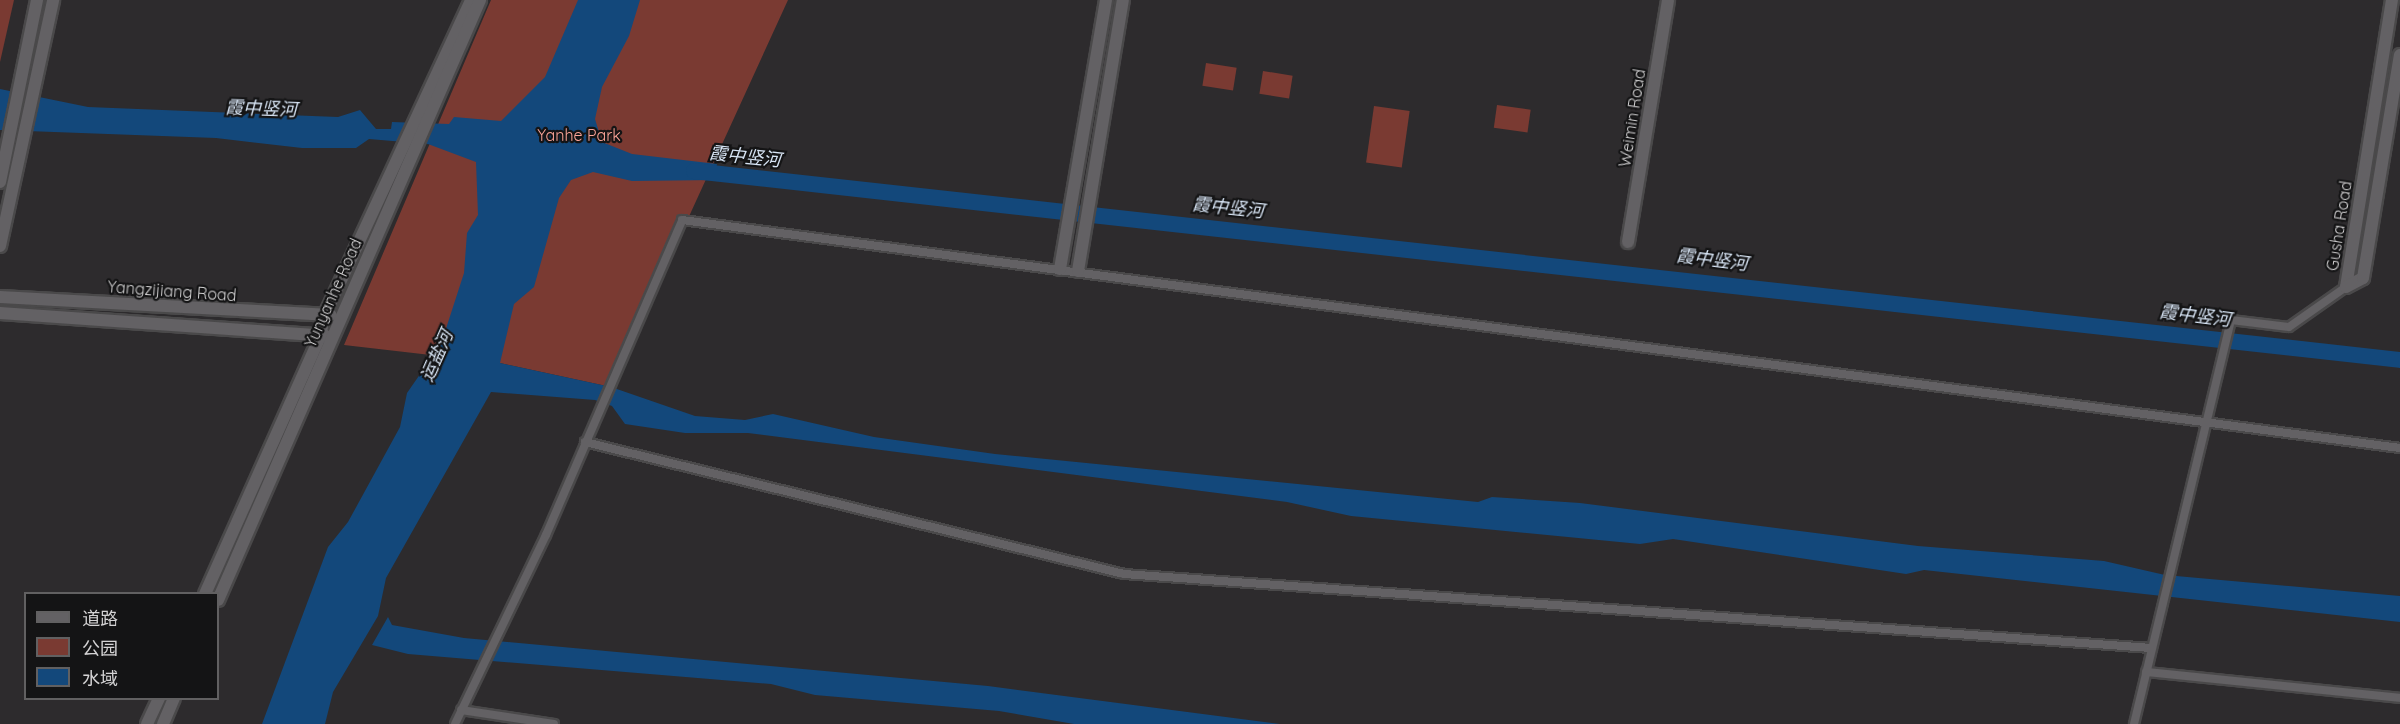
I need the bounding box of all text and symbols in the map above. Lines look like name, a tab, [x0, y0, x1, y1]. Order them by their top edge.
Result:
street label: Weimin Road	[1615, 68, 1649, 168]
water label: 霞中竖河	[225, 97, 297, 121]
park label: Yanhe Park	[537, 125, 621, 145]
water label: 霞中竖河	[708, 142, 782, 172]
street label: Gusha Road	[2322, 180, 2356, 272]
water label: 霞中竖河	[1191, 193, 1265, 223]
street label: Yunyanhe Road	[300, 236, 366, 350]
water label: 霞中竖河	[1675, 245, 1749, 275]
street label: Yangzijiang Road	[107, 277, 237, 305]
water label: 霞中竖河	[2158, 301, 2232, 331]
water label: 运盐河	[416, 327, 458, 385]
legend	[24, 592, 219, 700]
text: 道路	[82, 607, 118, 630]
text: 公园	[82, 637, 118, 660]
text: 水域	[82, 667, 118, 690]

